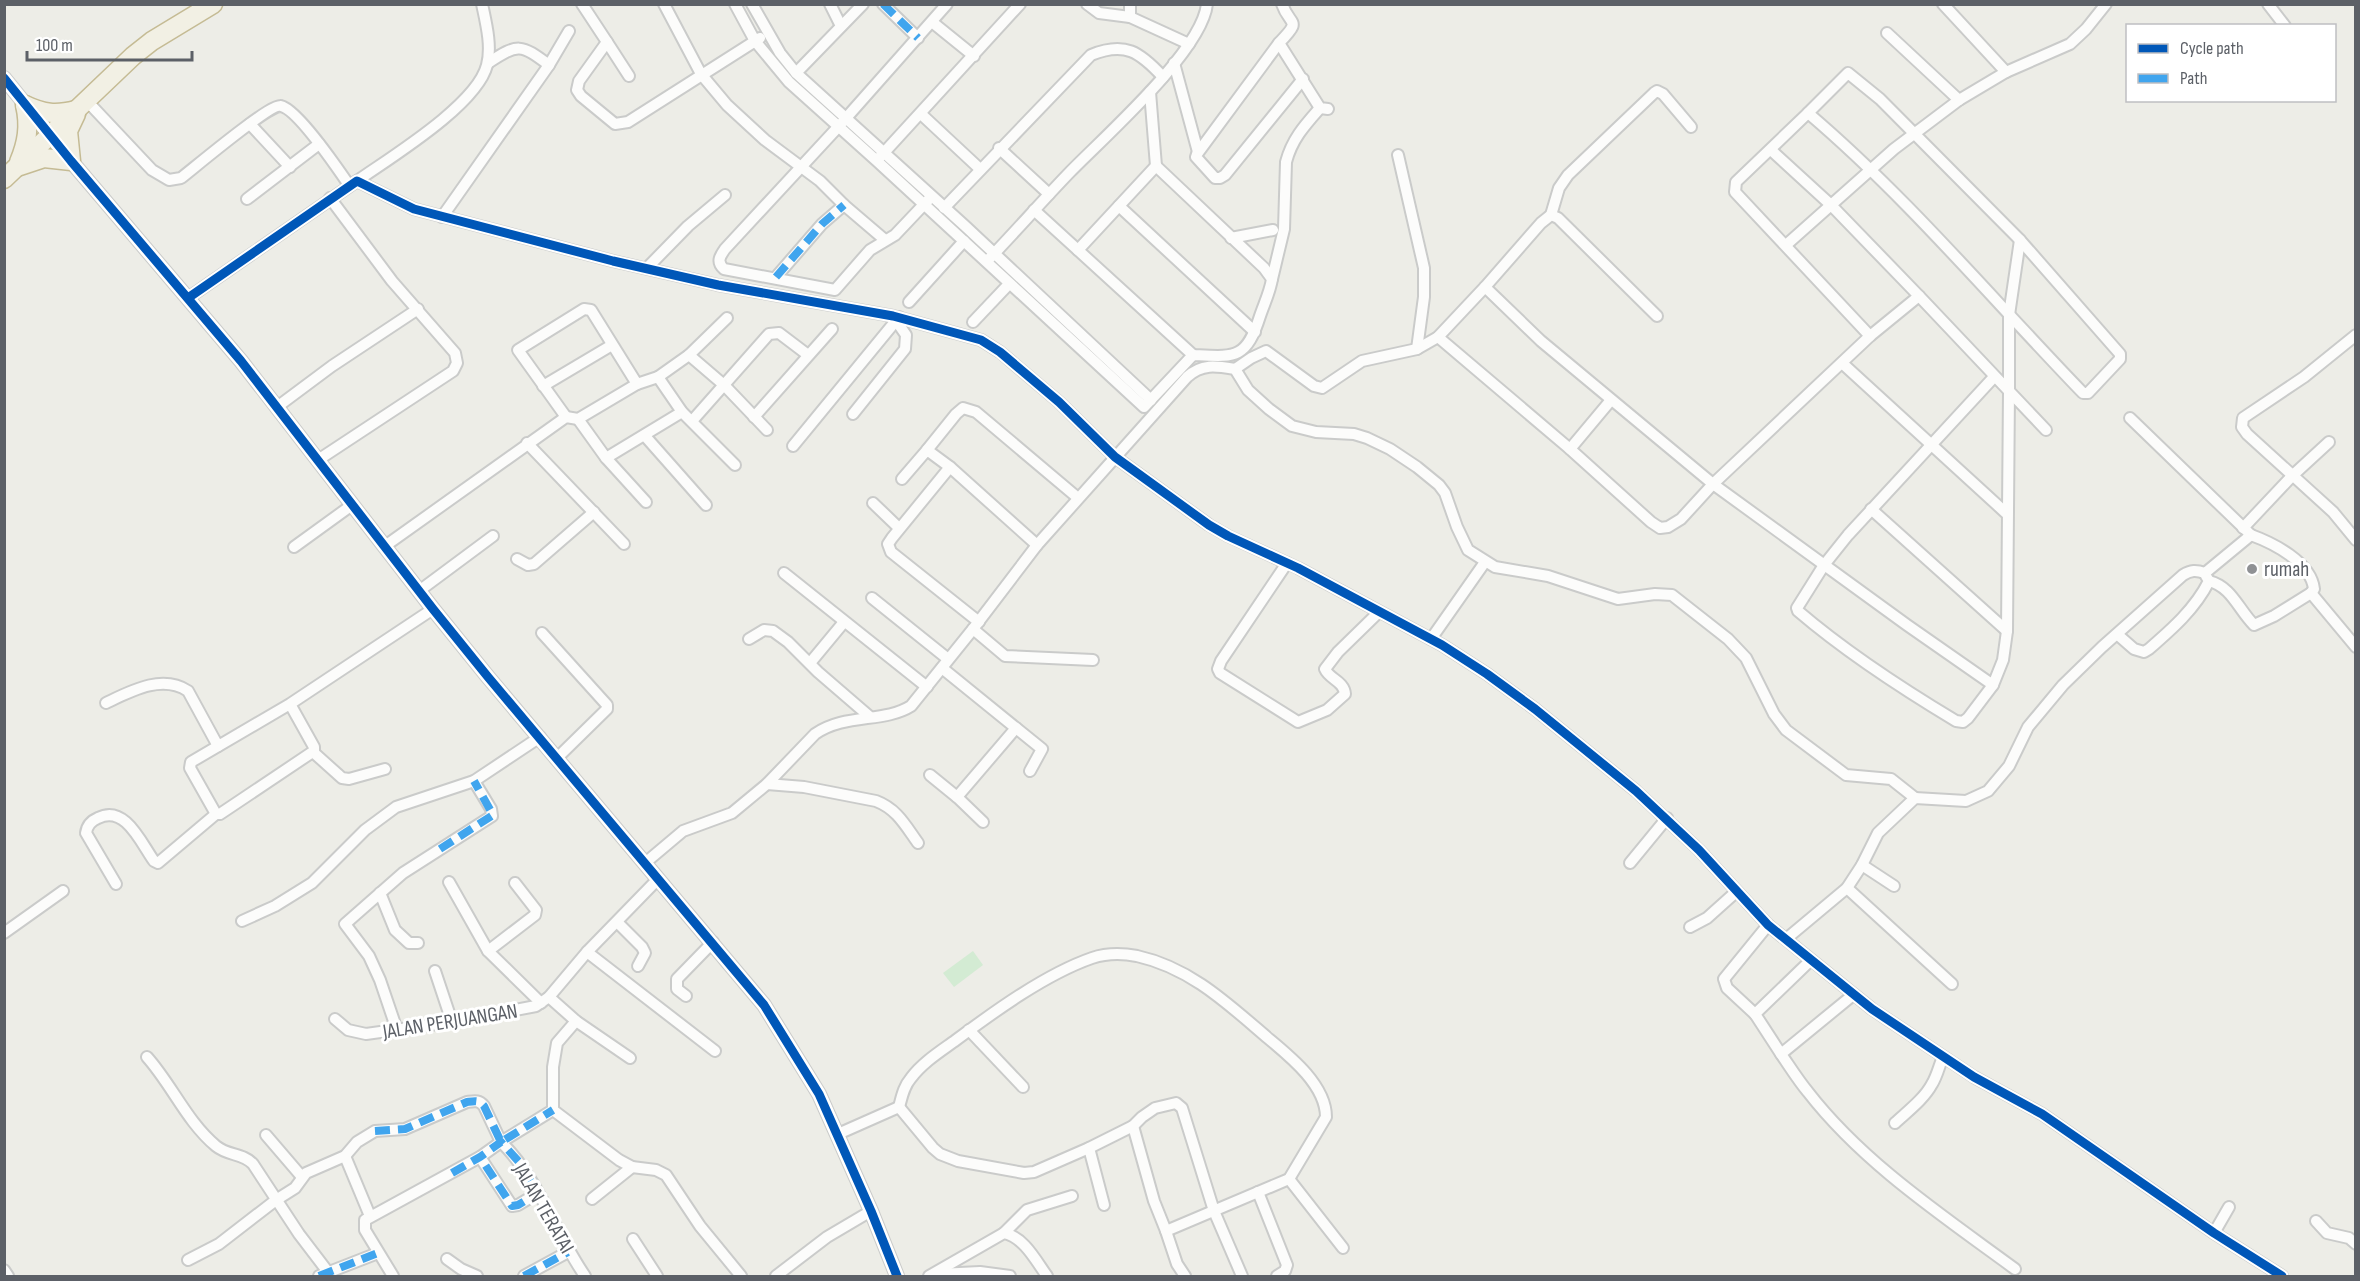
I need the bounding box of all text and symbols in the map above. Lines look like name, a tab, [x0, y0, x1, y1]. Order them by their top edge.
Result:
scale bar	[27, 24, 192, 62]
legend	[2126, 24, 2336, 102]
text: 100 m	[36, 35, 73, 56]
text: Cycle path	[2180, 38, 2244, 59]
text: Path	[2180, 68, 2208, 89]
place label: rumah	[2264, 557, 2309, 582]
marker: rumah	[2245, 562, 2259, 576]
street label: JALAN PERJUANGAN	[380, 999, 519, 1045]
street label: JALAN TERATAI	[507, 1158, 579, 1258]

